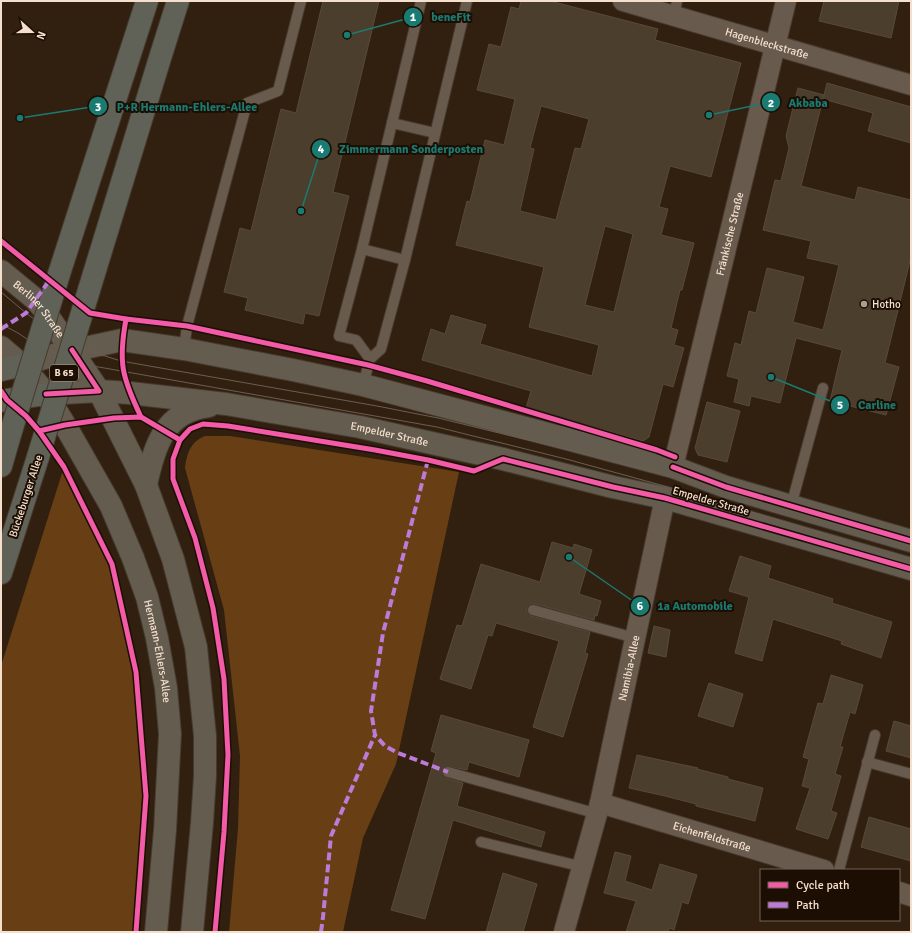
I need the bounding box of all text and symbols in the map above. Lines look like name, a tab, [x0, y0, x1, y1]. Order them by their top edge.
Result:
callout: beneFit	[403, 5, 479, 29]
text: 1	[410, 10, 417, 25]
text: beneFit	[431, 10, 471, 25]
north arrow	[12, 12, 52, 52]
street label: Hagenbleckstraße	[724, 25, 810, 61]
text: N	[33, 30, 48, 41]
callout: Akbaba	[761, 90, 836, 114]
callout: P+R Hermann-Ehlers-Allee	[88, 94, 265, 118]
text: 2	[768, 96, 774, 111]
text: Akbaba	[788, 96, 828, 111]
text: 3	[95, 100, 101, 115]
text: P+R Hermann-Ehlers-Allee	[117, 100, 257, 115]
callout: Zimmermann Sonderposten	[311, 137, 491, 161]
text: 4	[318, 142, 325, 157]
text: Zimmermann Sonderposten	[339, 142, 483, 157]
street label: Fränkische Straße	[713, 191, 746, 277]
street label: Berliner Straße	[11, 277, 67, 340]
place label: Hotho	[872, 298, 901, 311]
marker: Hotho	[859, 299, 869, 309]
road number: B 65	[50, 365, 78, 381]
callout: Carline	[830, 393, 904, 417]
text: 5	[837, 398, 843, 413]
text: Carline	[858, 398, 896, 413]
street label: Empelder Straße	[350, 419, 430, 449]
street label: Bückeburger Allee	[7, 453, 45, 539]
street label: Empelder Straße	[671, 484, 751, 518]
callout: 1a Automobile	[630, 594, 741, 618]
street label: Hermann-Ehlers-Allee	[141, 598, 174, 703]
text: 6	[637, 599, 644, 614]
text: 1a Automobile	[657, 599, 733, 614]
street label: Namibia-Allee	[615, 634, 642, 702]
street label: Eichenfeldstraße	[672, 819, 753, 854]
legend	[760, 869, 900, 921]
text: Cycle path	[796, 878, 849, 893]
text: Path	[796, 898, 819, 913]

